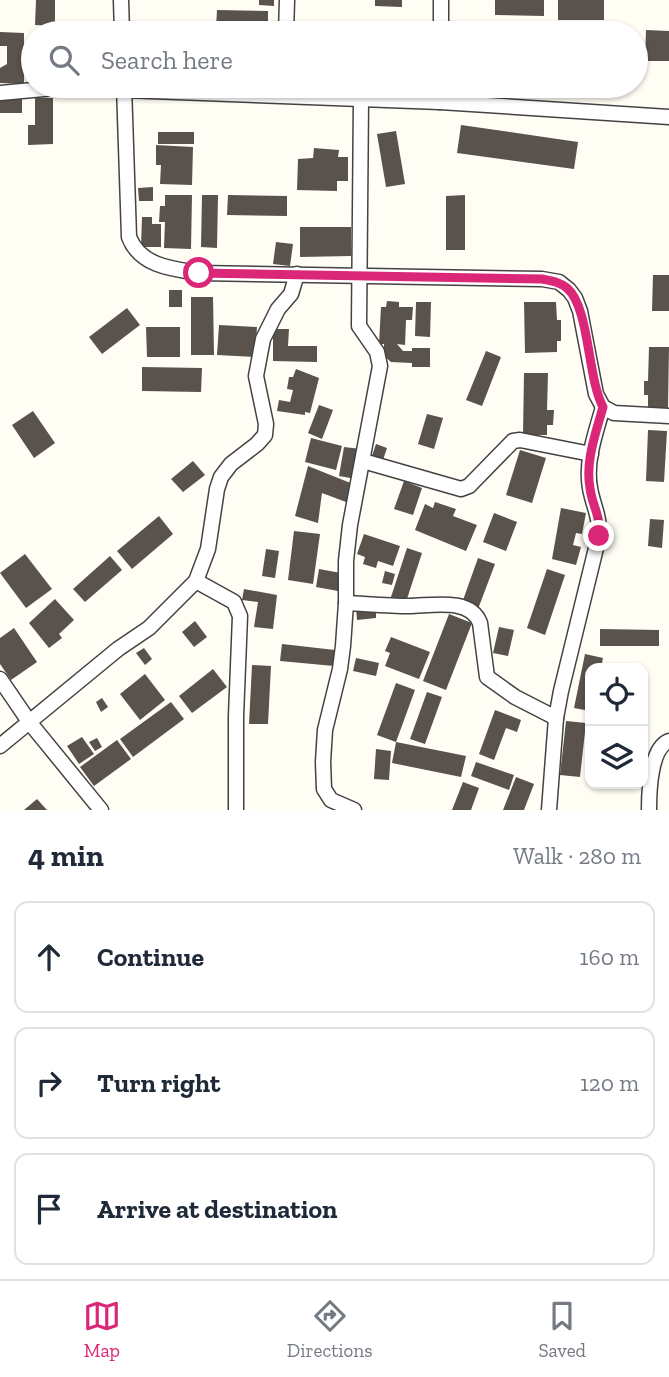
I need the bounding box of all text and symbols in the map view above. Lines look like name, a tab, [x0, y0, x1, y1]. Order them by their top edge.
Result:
search box	[21, 21, 648, 98]
icon: search	[45, 41, 83, 79]
text: Search here	[101, 44, 233, 76]
route start	[183, 257, 214, 288]
route end	[583, 520, 614, 551]
map controls	[585, 663, 648, 789]
button: locate	[585, 663, 648, 726]
button: layers	[585, 726, 648, 789]
text: 4 min	[28, 838, 104, 874]
text: Walk · 280 m	[513, 842, 641, 870]
icon: ahead	[30, 938, 68, 976]
text: Continue	[97, 941, 204, 973]
text: 160 m	[580, 943, 639, 971]
icon: right	[30, 1064, 68, 1102]
text: Turn right	[97, 1067, 220, 1099]
text: 120 m	[580, 1069, 639, 1097]
icon: arrive	[30, 1190, 68, 1228]
text: Arrive at destination	[97, 1193, 337, 1225]
tab: Map	[83, 1297, 121, 1362]
tab: Directions	[287, 1297, 373, 1362]
tab: Saved	[538, 1297, 586, 1362]

